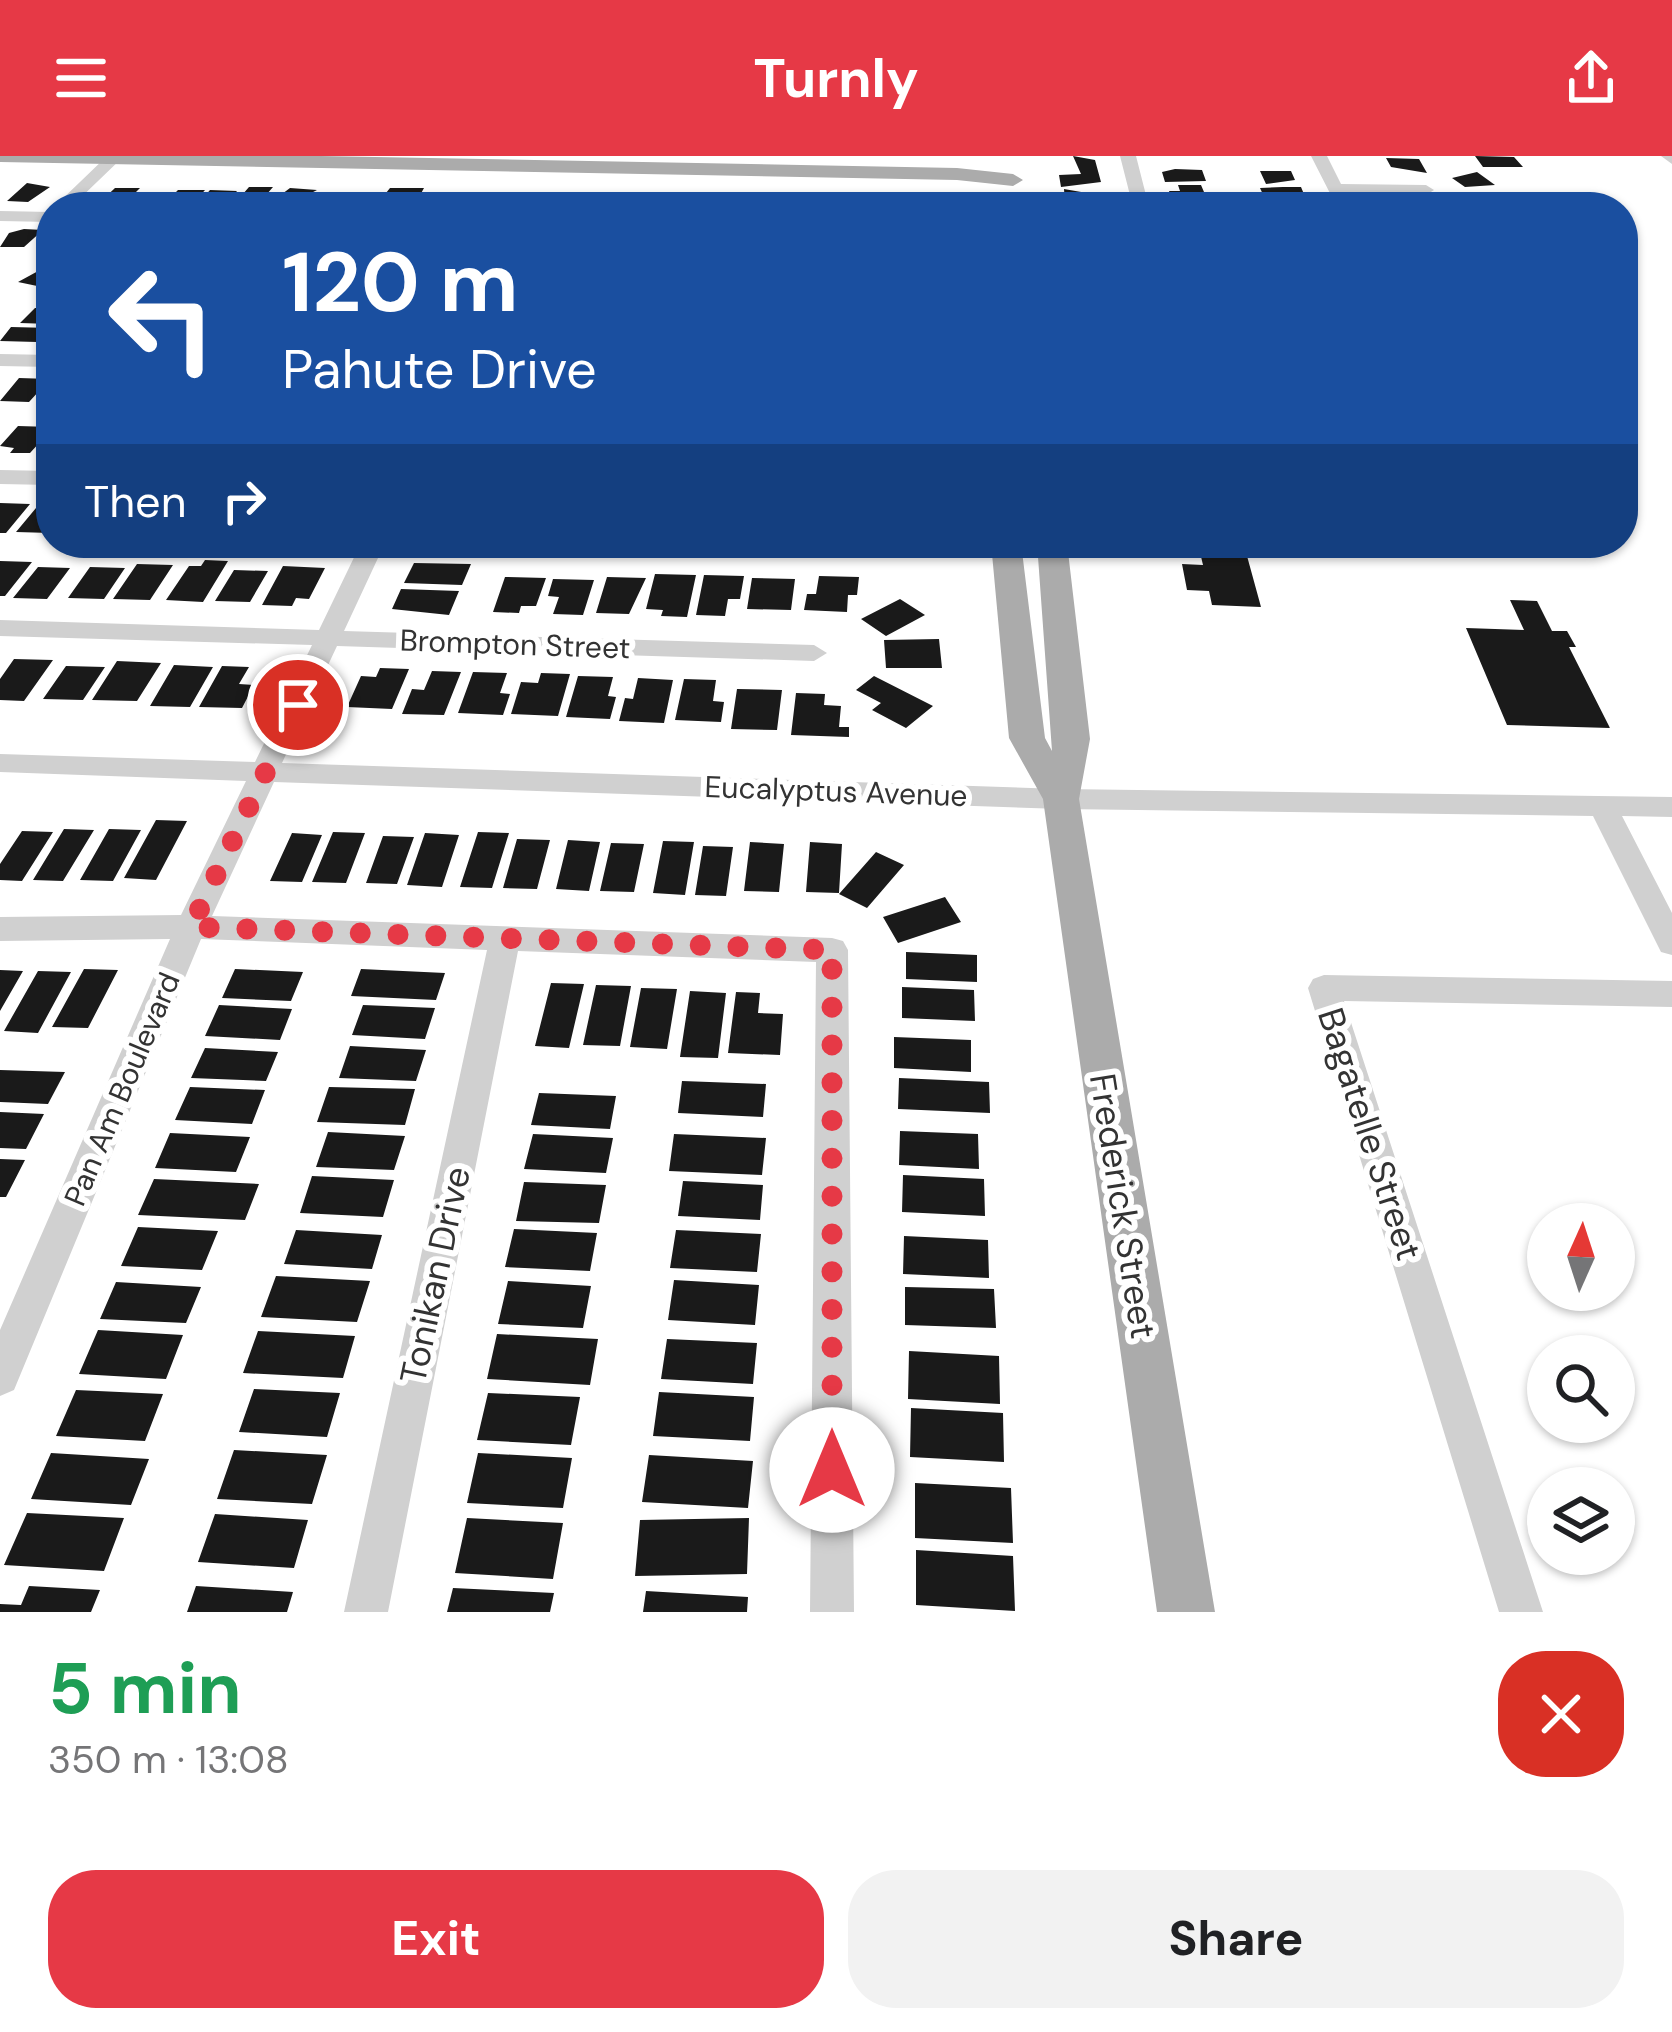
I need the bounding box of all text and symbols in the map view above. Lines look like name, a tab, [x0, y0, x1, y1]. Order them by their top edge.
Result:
text: Turnly	[753, 43, 919, 114]
icon: menu	[48, 45, 114, 111]
icon: share	[1558, 45, 1624, 111]
text: 120 m	[282, 228, 519, 337]
icon: left	[84, 240, 240, 396]
text: Pahute Drive	[282, 334, 597, 405]
icon: right	[211, 468, 277, 534]
text: Then	[84, 472, 187, 531]
street label: Brompton Street	[399, 620, 631, 668]
pin	[247, 654, 349, 756]
icon: arrive	[265, 672, 331, 738]
street label: Eucalyptus Avenue	[704, 767, 968, 815]
street label: Pan Am Boulevard	[55, 966, 189, 1212]
street label: Bagatelle Street	[1307, 1002, 1433, 1266]
street label: Frederick Street	[1079, 1070, 1167, 1342]
street label: Tonikan Drive	[389, 1162, 481, 1388]
north arrow	[1527, 1203, 1635, 1311]
map controls	[1527, 1203, 1635, 1575]
button: search	[1527, 1335, 1635, 1443]
position arrow	[769, 1407, 895, 1533]
button: layers	[1527, 1467, 1635, 1575]
text: 5 min	[48, 1642, 242, 1735]
button: close	[1498, 1651, 1624, 1777]
text: 350 m · 13:08	[48, 1734, 289, 1785]
button: Exit	[48, 1870, 824, 2008]
button: Share	[848, 1870, 1624, 2008]

